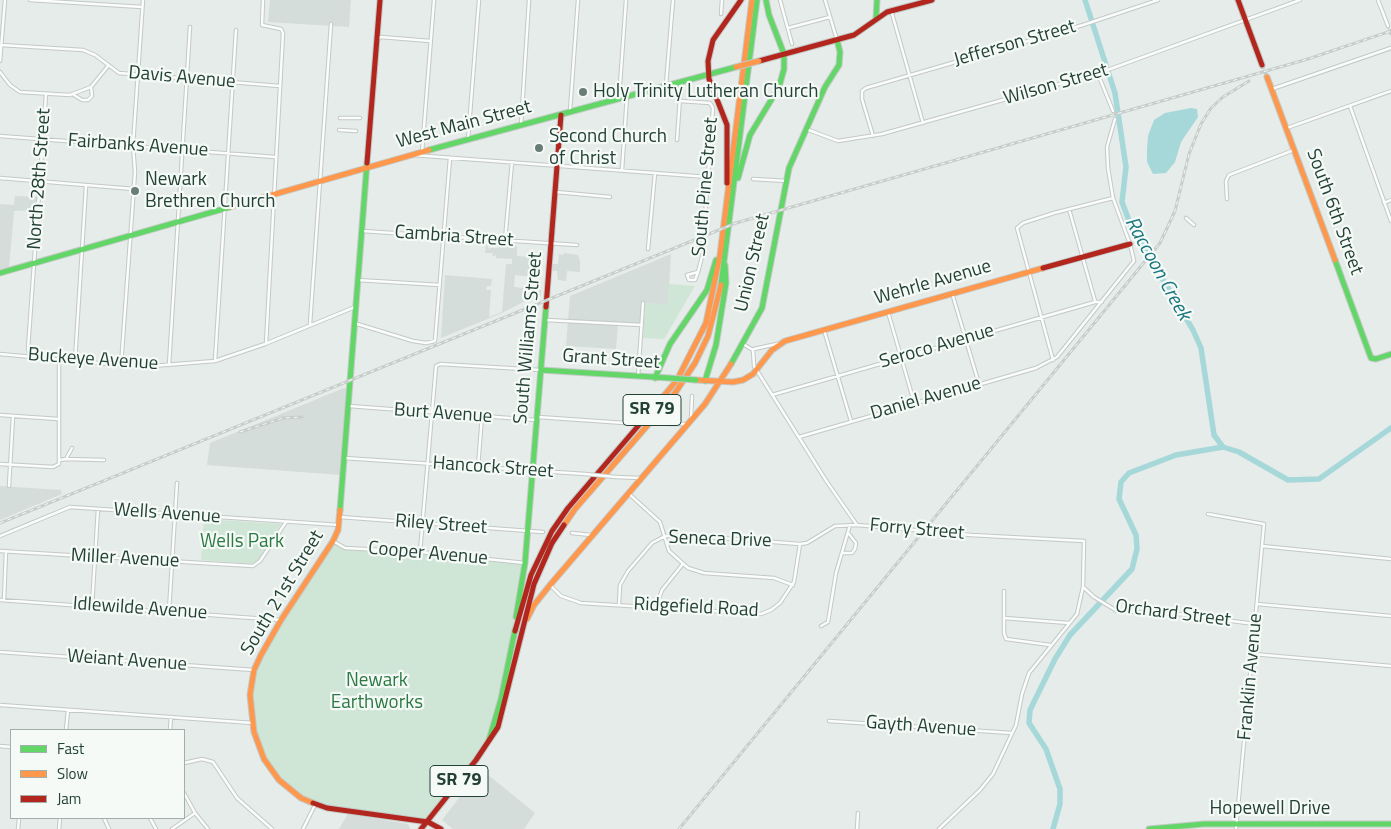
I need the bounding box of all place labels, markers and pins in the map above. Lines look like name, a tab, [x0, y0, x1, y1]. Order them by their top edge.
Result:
place label: Holy Trinity Lutheran Church	[593, 81, 819, 103]
marker: Holy Trinity Lutheran Church	[577, 86, 589, 98]
place label: Second Church of Christ	[549, 126, 667, 170]
marker: Second Church of Christ	[533, 142, 545, 154]
place label: Newark Brethren Church	[145, 169, 275, 213]
marker: Newark Brethren Church	[129, 185, 141, 197]

